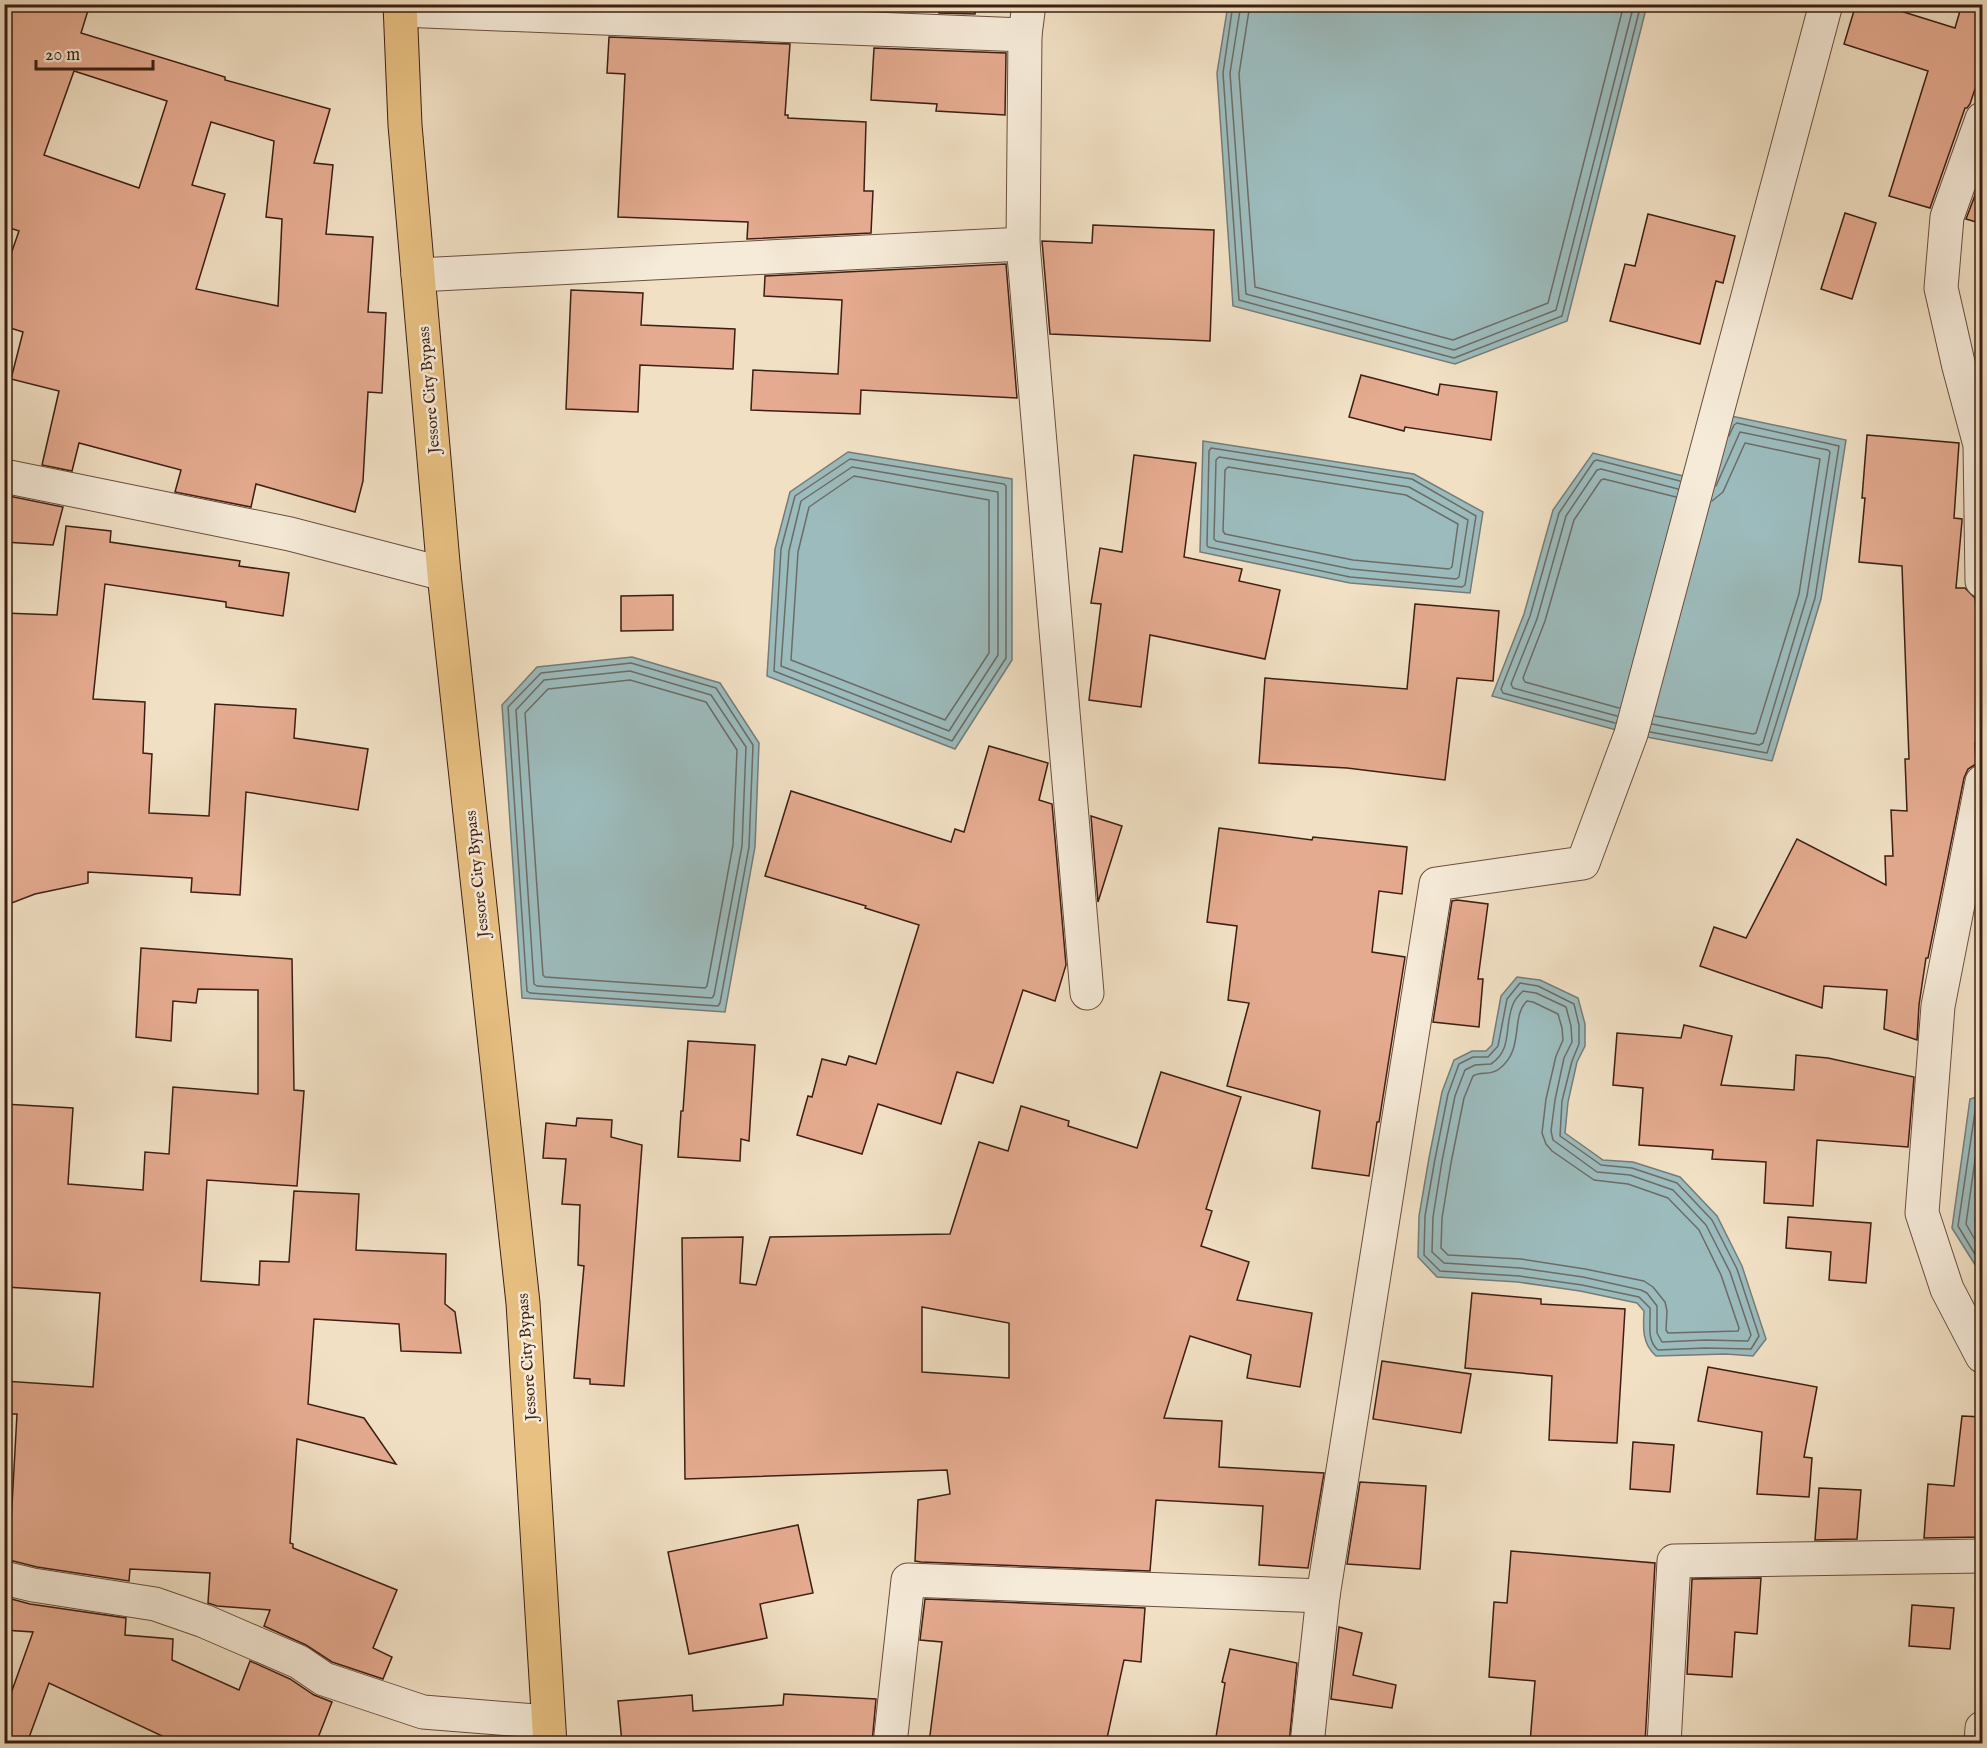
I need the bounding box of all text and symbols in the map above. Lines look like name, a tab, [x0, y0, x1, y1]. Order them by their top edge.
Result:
scale bar	[36, 33, 153, 71]
text: 20 m	[45, 44, 80, 67]
street label: Jessore City Bypass	[414, 325, 446, 456]
street label: Jessore City Bypass	[461, 809, 495, 940]
street label: Jessore City Bypass	[514, 1292, 543, 1423]

